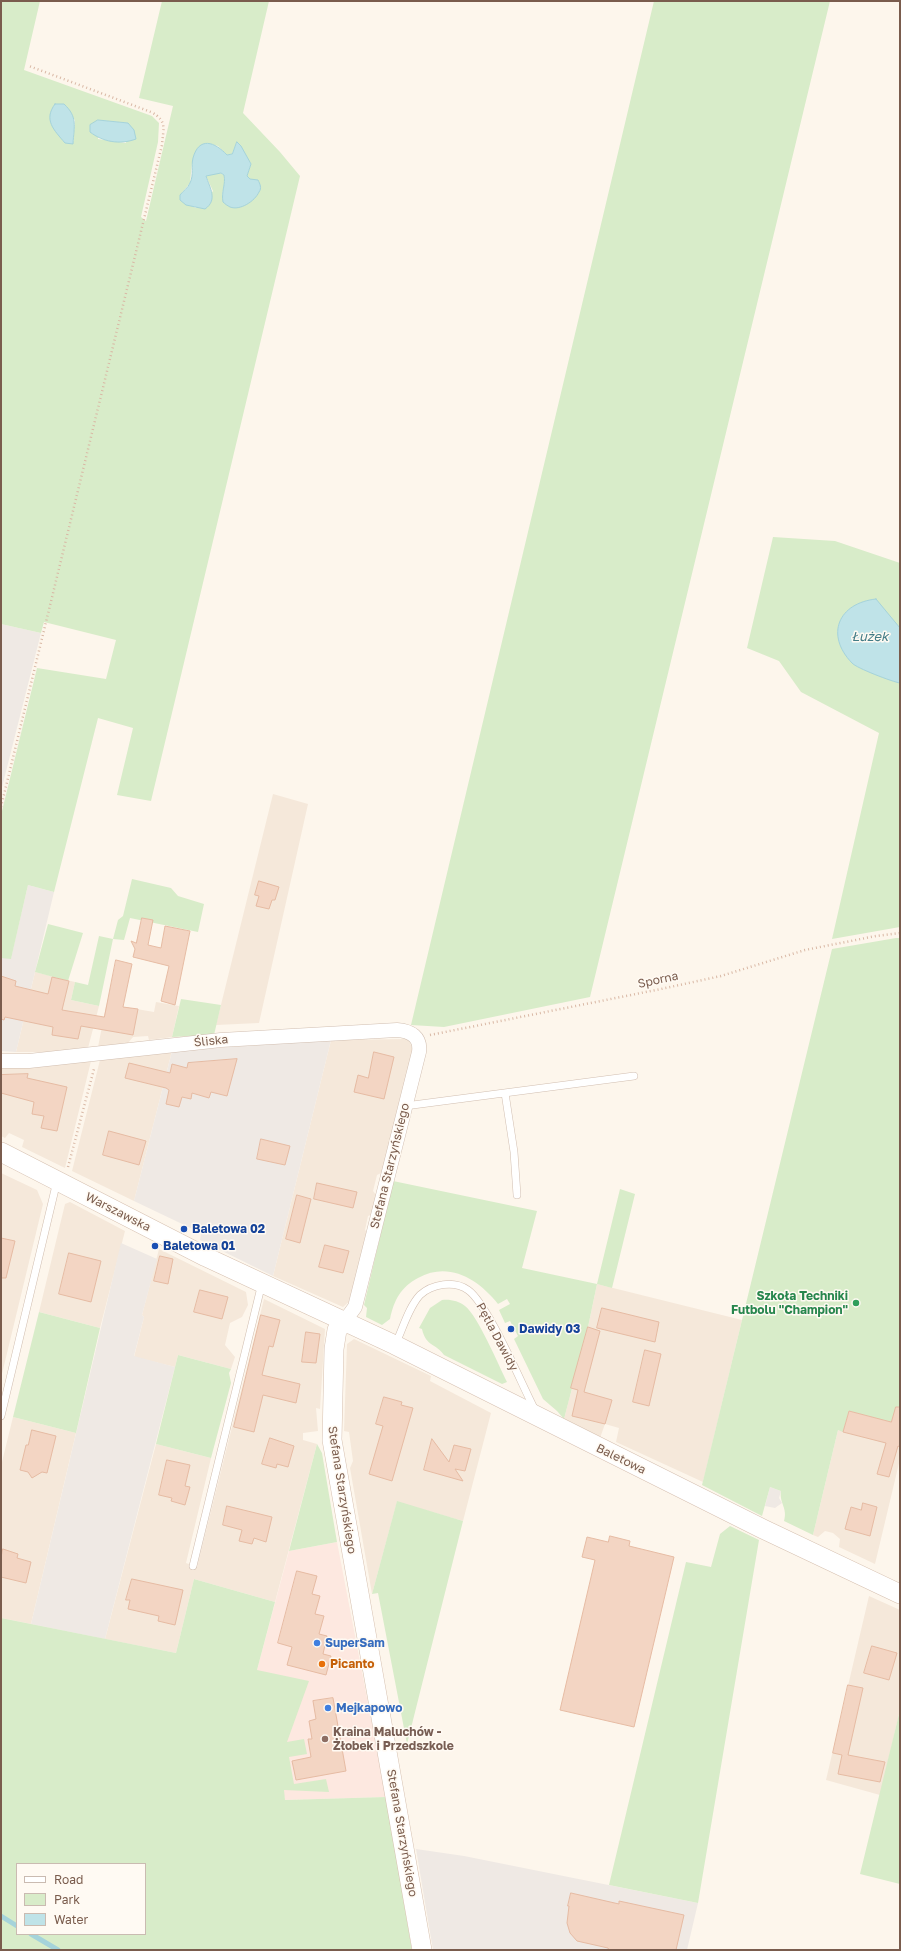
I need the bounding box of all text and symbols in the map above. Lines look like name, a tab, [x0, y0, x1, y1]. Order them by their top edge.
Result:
water label: Łużek	[852, 629, 888, 645]
street label: Sporna	[636, 969, 680, 991]
street label: Śliska	[193, 1032, 229, 1050]
street label: Stefana Starzyńskiego	[367, 1102, 413, 1230]
street label: Warszawska	[83, 1189, 153, 1235]
place label: Baletowa 02	[192, 1222, 265, 1236]
marker: Baletowa 02	[179, 1224, 189, 1234]
place label: Baletowa 01	[163, 1239, 235, 1253]
marker: Baletowa 01	[150, 1241, 160, 1251]
place label: Szkoła Techniki Futbolu "Champion"	[731, 1289, 848, 1317]
marker: Szkoła Techniki Futbolu "Champion"	[851, 1298, 861, 1308]
street label: Pętla Dawidy	[473, 1300, 521, 1374]
place label: Dawidy 03	[519, 1322, 580, 1336]
marker: Dawidy 03	[506, 1324, 516, 1334]
street label: Stefana Starzyńskiego	[325, 1425, 359, 1555]
street label: Baletowa	[594, 1441, 648, 1477]
place label: SuperSam	[325, 1636, 385, 1650]
marker: SuperSam	[312, 1638, 322, 1648]
place label: Picanto	[330, 1657, 374, 1671]
marker: Picanto	[317, 1659, 327, 1669]
place label: Mejkapowo	[336, 1701, 402, 1715]
marker: Mejkapowo	[323, 1703, 333, 1713]
place label: Kraina Maluchów - Żłobek i Przedszkole	[333, 1725, 454, 1753]
marker: Kraina Maluchów - Żłobek i Przedszkole	[320, 1734, 330, 1744]
street label: Stefana Starzyńskiego	[384, 1768, 420, 1898]
legend	[16, 1863, 146, 1935]
text: Road	[54, 1872, 83, 1887]
text: Park	[54, 1892, 80, 1907]
text: Water	[54, 1912, 88, 1927]

